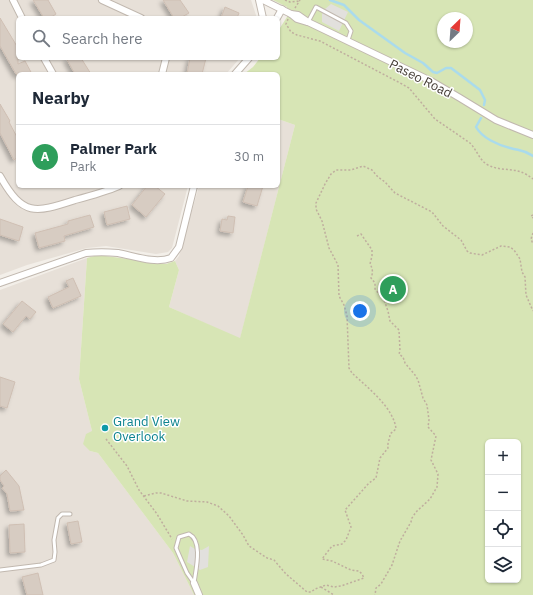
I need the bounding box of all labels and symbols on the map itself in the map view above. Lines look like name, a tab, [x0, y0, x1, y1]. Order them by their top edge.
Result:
north arrow	[437, 12, 473, 48]
street label: Paseo Road	[386, 55, 455, 102]
pin: A	[380, 274, 406, 304]
your location	[350, 301, 370, 321]
place label: Grand View Overlook	[113, 413, 180, 445]
marker: Grand View Overlook	[100, 423, 110, 433]

